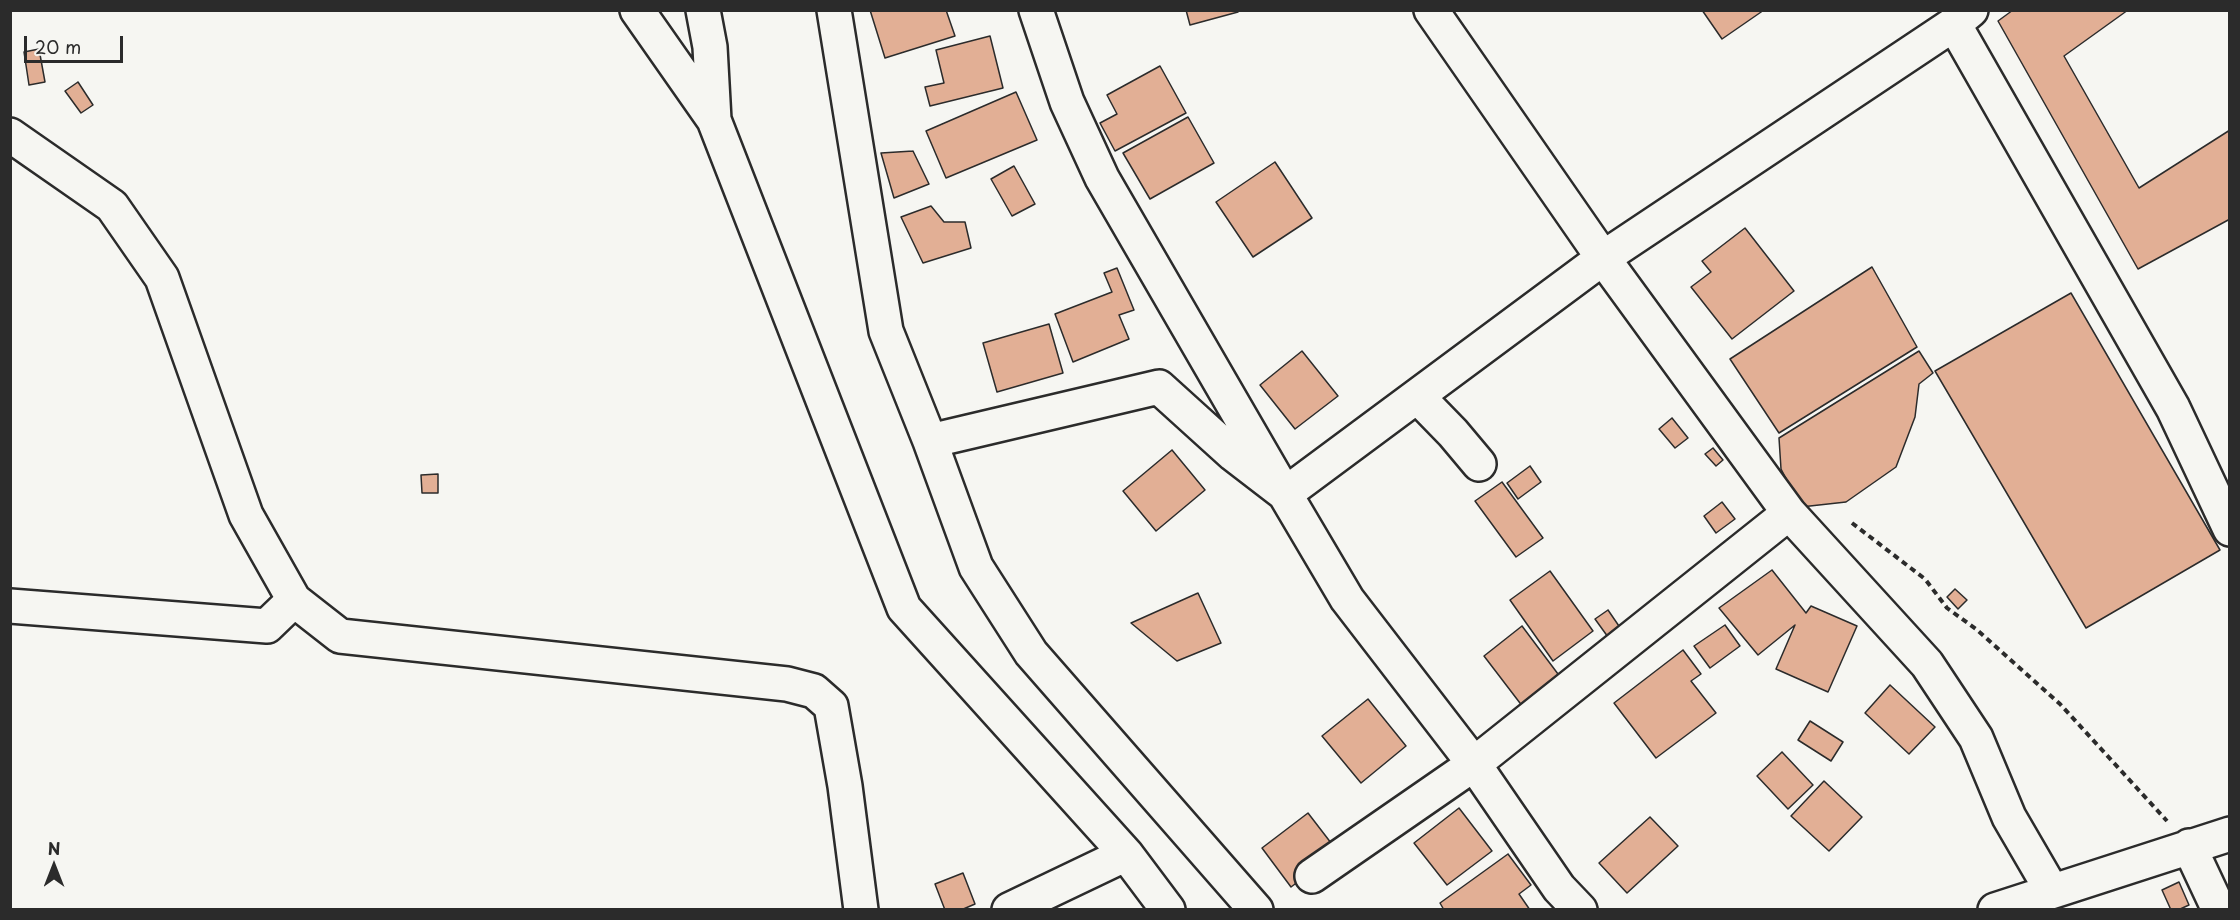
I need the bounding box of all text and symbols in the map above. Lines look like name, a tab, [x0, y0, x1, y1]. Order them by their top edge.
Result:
scale bar	[27, 24, 126, 62]
text: 20 m	[35, 33, 81, 60]
north arrow	[24, 836, 84, 896]
text: N	[48, 836, 60, 860]

